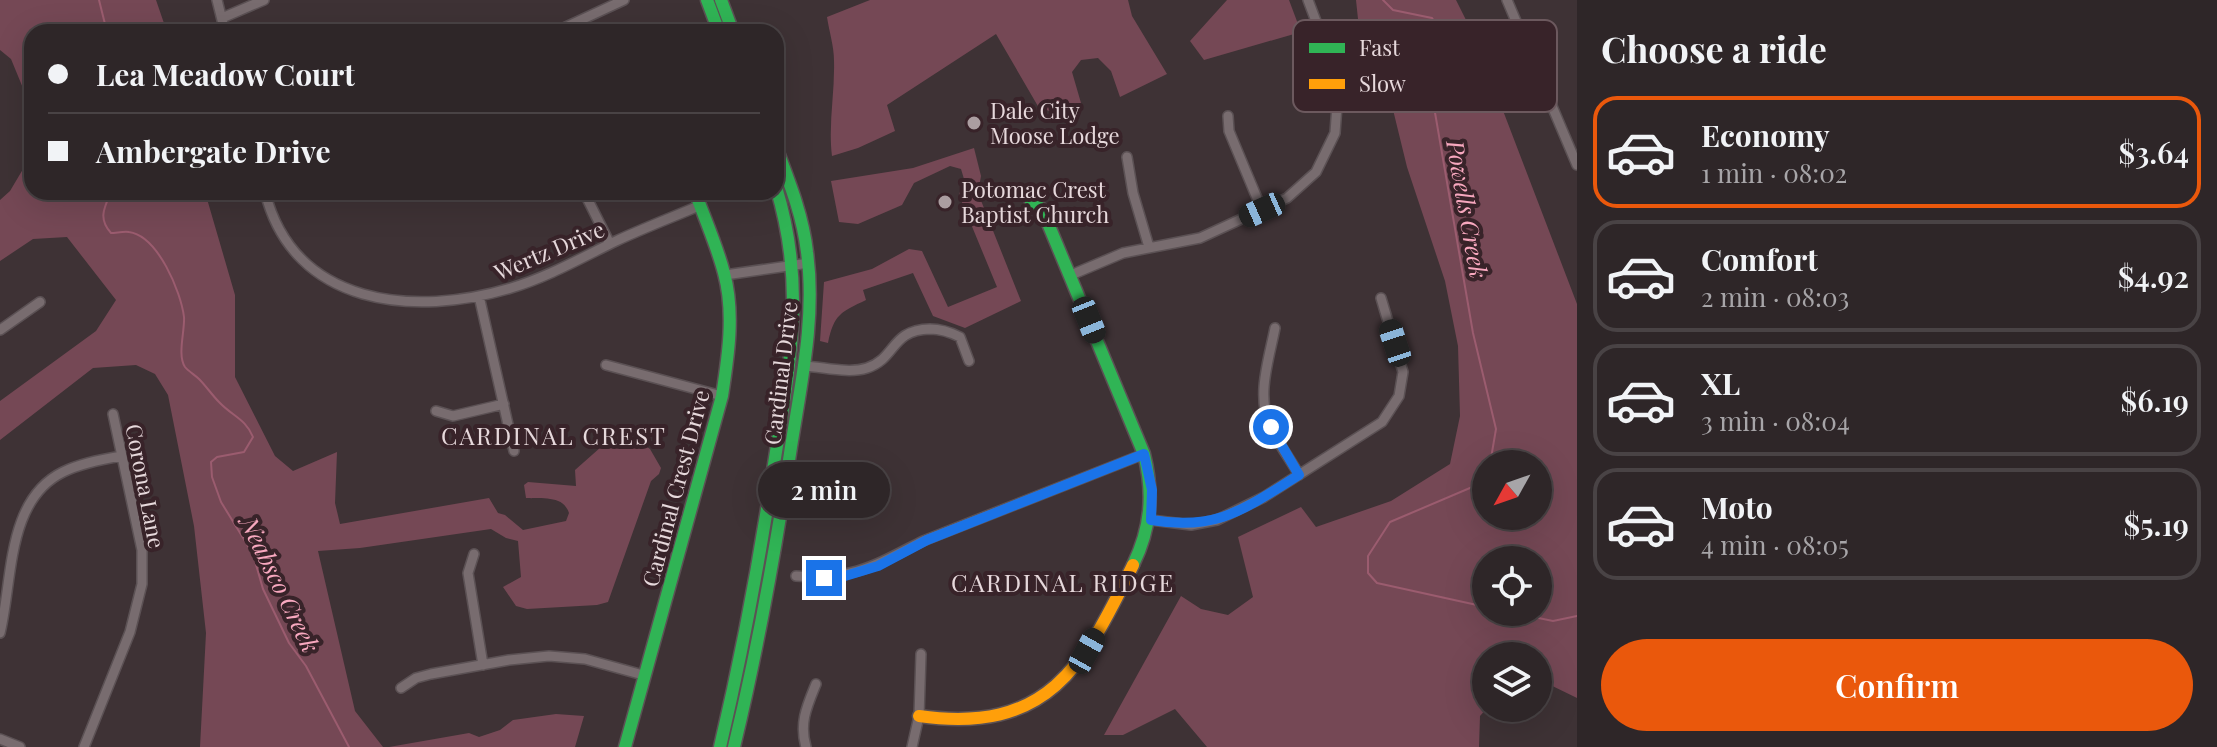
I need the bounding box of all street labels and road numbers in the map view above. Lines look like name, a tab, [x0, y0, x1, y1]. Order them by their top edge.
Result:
street label: Wertz Drive	[488, 213, 609, 287]
street label: Cardinal Drive	[756, 300, 804, 446]
street label: Cardinal Crest Drive	[634, 386, 716, 590]
street label: Corona Lane	[119, 421, 173, 551]

